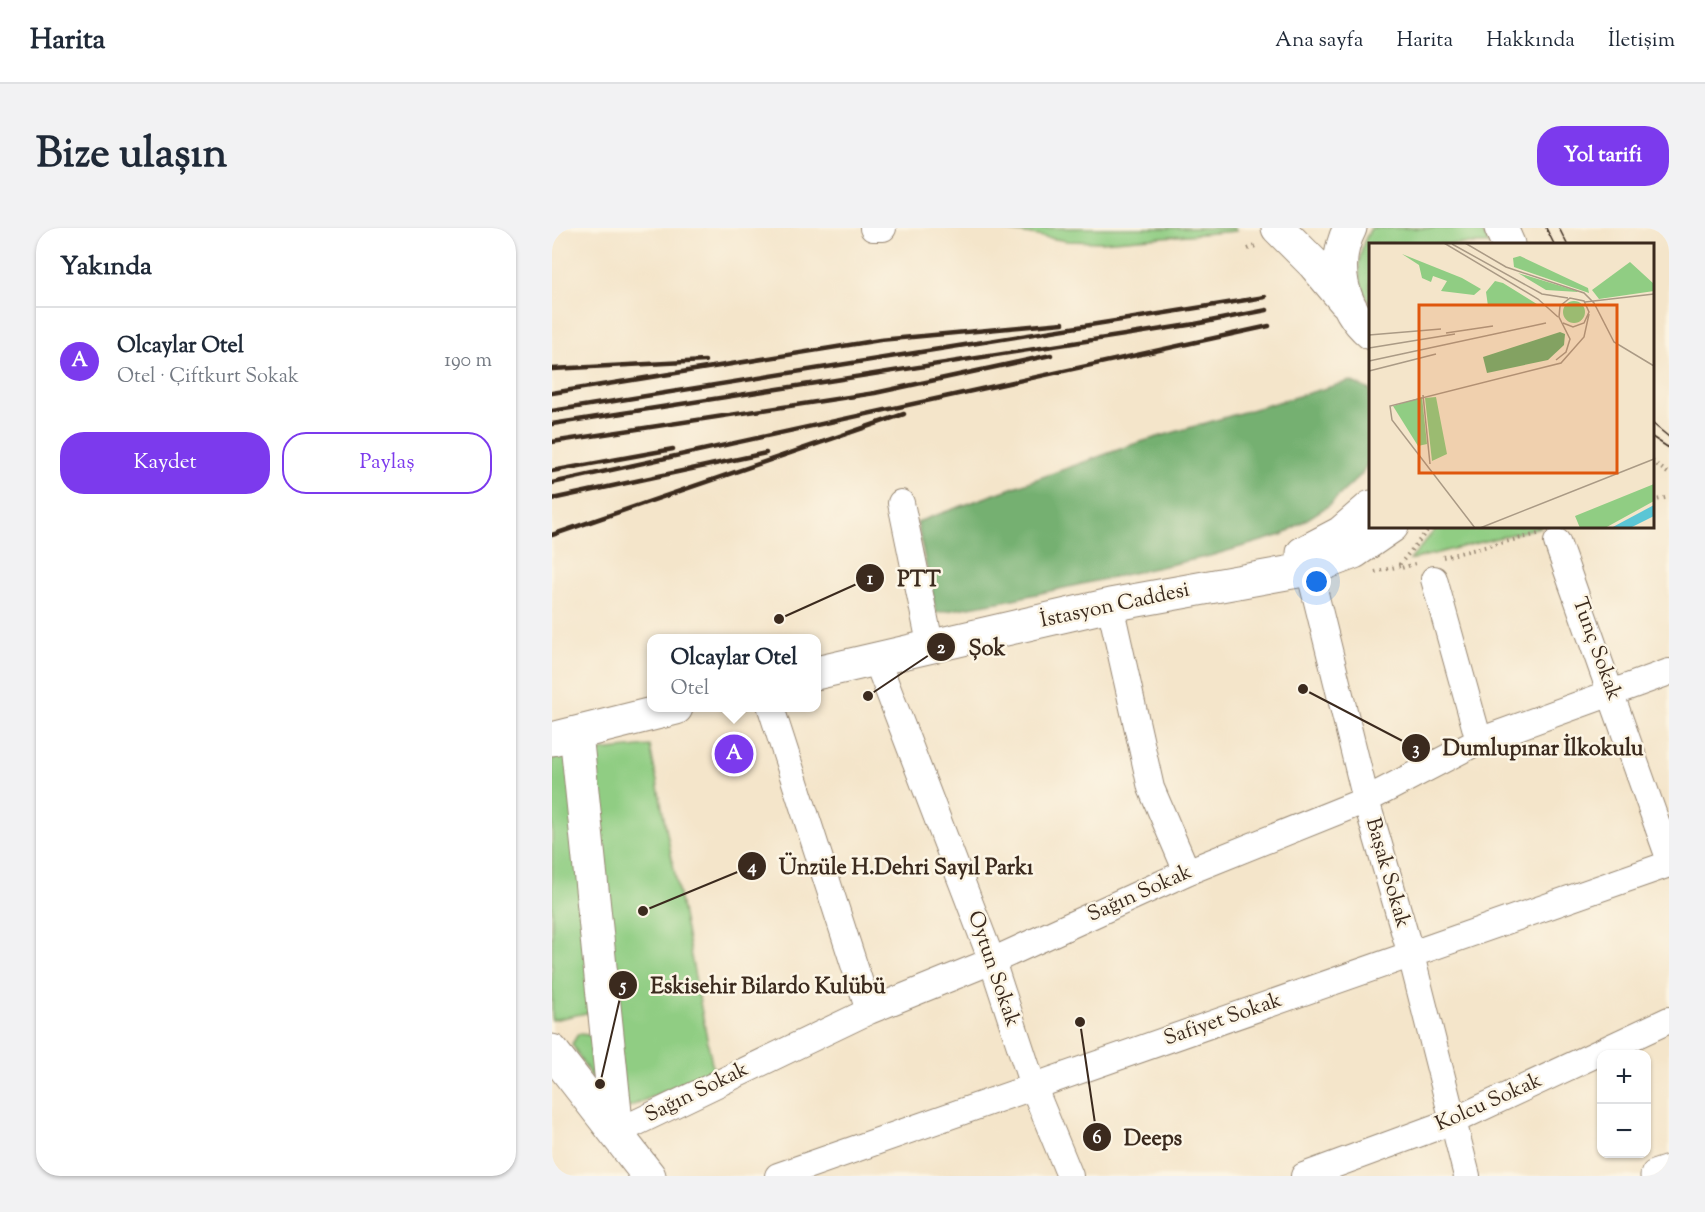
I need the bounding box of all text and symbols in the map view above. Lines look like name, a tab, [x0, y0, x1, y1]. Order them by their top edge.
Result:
text: Harita	[30, 21, 105, 61]
text: Ana sayfa	[1275, 26, 1364, 56]
text: Harita	[1397, 26, 1453, 56]
text: Hakkında	[1486, 26, 1575, 56]
text: İletişim	[1608, 26, 1675, 56]
text: Bize ulaşın	[36, 126, 227, 186]
button: Yol tarifi	[1537, 126, 1669, 186]
inset map	[1369, 243, 1654, 528]
text: Yakında	[60, 249, 152, 286]
text: Olcaylar Otel	[117, 331, 244, 363]
text: A	[71, 347, 88, 376]
text: 190 m	[444, 347, 492, 376]
text: Otel · Çiftkurt Sokak	[117, 363, 299, 392]
button: Kaydet	[60, 432, 270, 494]
button: Paylaş	[282, 432, 492, 494]
callout: PTT	[855, 558, 952, 598]
text: PTT	[897, 565, 941, 597]
text: 1	[867, 567, 874, 593]
your location	[1302, 567, 1331, 596]
street label: İstasyon Caddesi	[1038, 576, 1192, 636]
street label: Tunç Sokak	[1563, 593, 1629, 705]
callout: Şok	[926, 627, 1017, 667]
popup	[647, 634, 821, 712]
text: Şok	[968, 634, 1006, 666]
text: 2	[937, 636, 946, 662]
text: Olcaylar Otel	[671, 643, 797, 675]
text: Otel	[671, 675, 709, 704]
callout: Dumlupınar İlkokulu	[1401, 728, 1656, 768]
pin: A	[714, 732, 753, 776]
text: Dumlupınar İlkokulu	[1442, 733, 1644, 766]
text: 3	[1412, 737, 1420, 763]
street label: Başak Sokak	[1357, 814, 1417, 932]
callout: Ünzüle H.Dehri Sayıl Parkı	[737, 846, 1046, 886]
text: Ünzüle H.Dehri Sayıl Parkı	[779, 852, 1034, 885]
text: 4	[746, 855, 757, 881]
street label: Sağın Sokak	[1083, 857, 1198, 930]
street label: Oytun Sokak	[959, 907, 1027, 1032]
callout: Eskisehir Bilardo Kulübü	[608, 965, 897, 1005]
text: Eskisehir Bilardo Kulübü	[650, 972, 886, 1004]
text: 5	[618, 974, 627, 1000]
street label: Safiyet Sokak	[1160, 986, 1287, 1054]
map controls	[1597, 1050, 1651, 1158]
button: +	[1597, 1050, 1651, 1104]
street label: Sağın Sokak	[640, 1055, 754, 1131]
street label: Kolcu Sokak	[1431, 1066, 1548, 1140]
button: −	[1597, 1104, 1651, 1158]
callout: Deeps	[1082, 1117, 1194, 1157]
text: Deeps	[1124, 1124, 1183, 1156]
text: 6	[1093, 1126, 1102, 1152]

